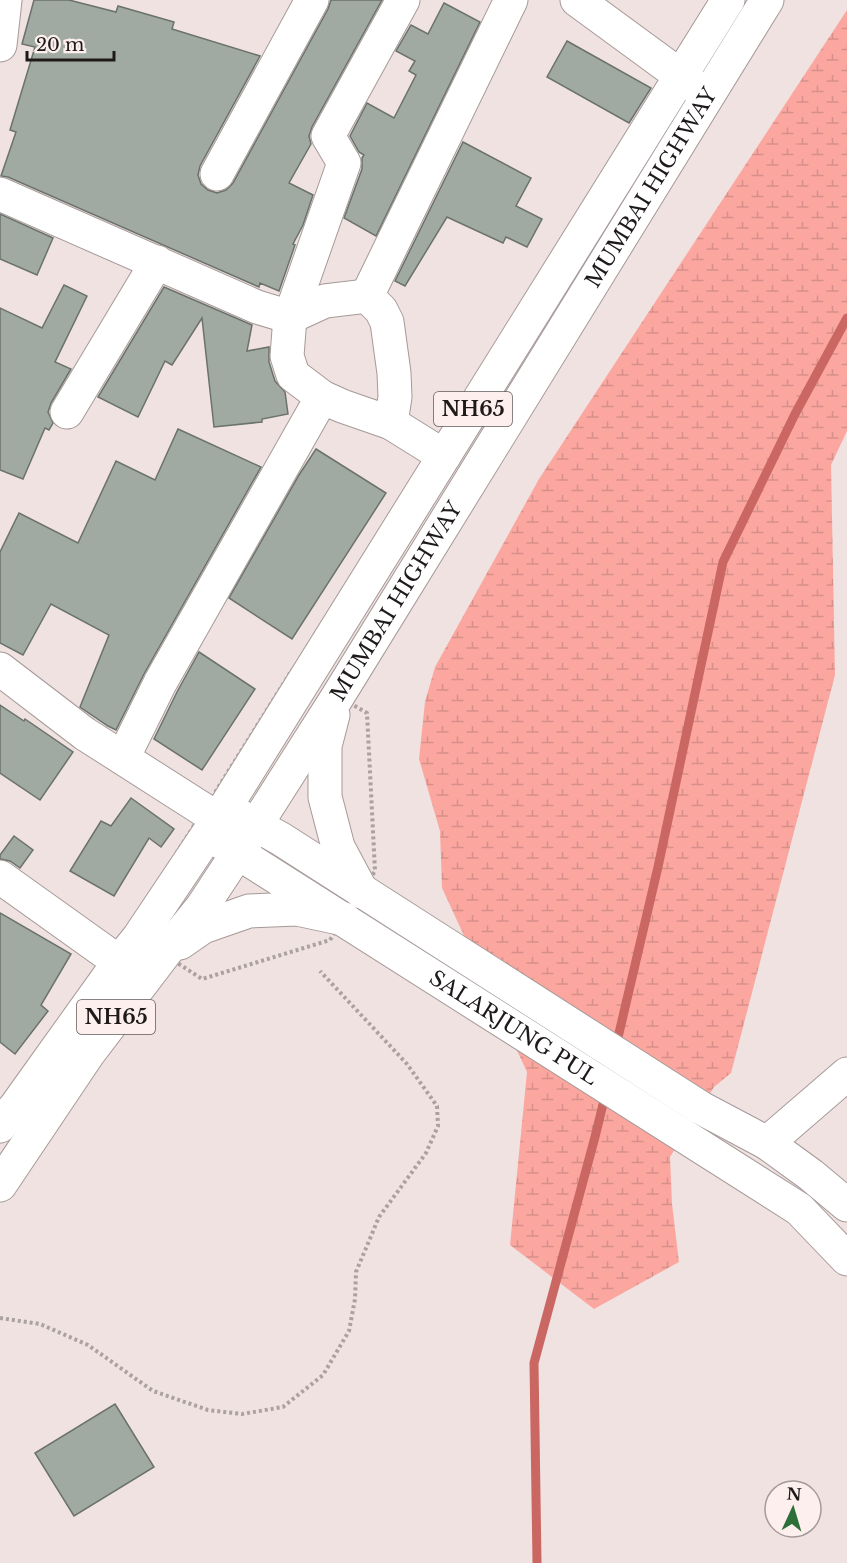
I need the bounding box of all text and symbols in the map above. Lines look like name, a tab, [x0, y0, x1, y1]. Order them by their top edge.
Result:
scale bar	[27, 24, 114, 62]
text: 20 m	[36, 34, 84, 56]
street label: MUMBAI HIGHWAY	[580, 83, 723, 292]
road number: NH65	[434, 392, 512, 426]
street label: MUMBAI HIGHWAY	[325, 496, 468, 706]
street label: SALARJUNG PUL	[425, 965, 603, 1091]
road number: NH65	[77, 1000, 155, 1034]
north arrow	[763, 1479, 823, 1539]
text: N	[786, 1484, 802, 1505]

